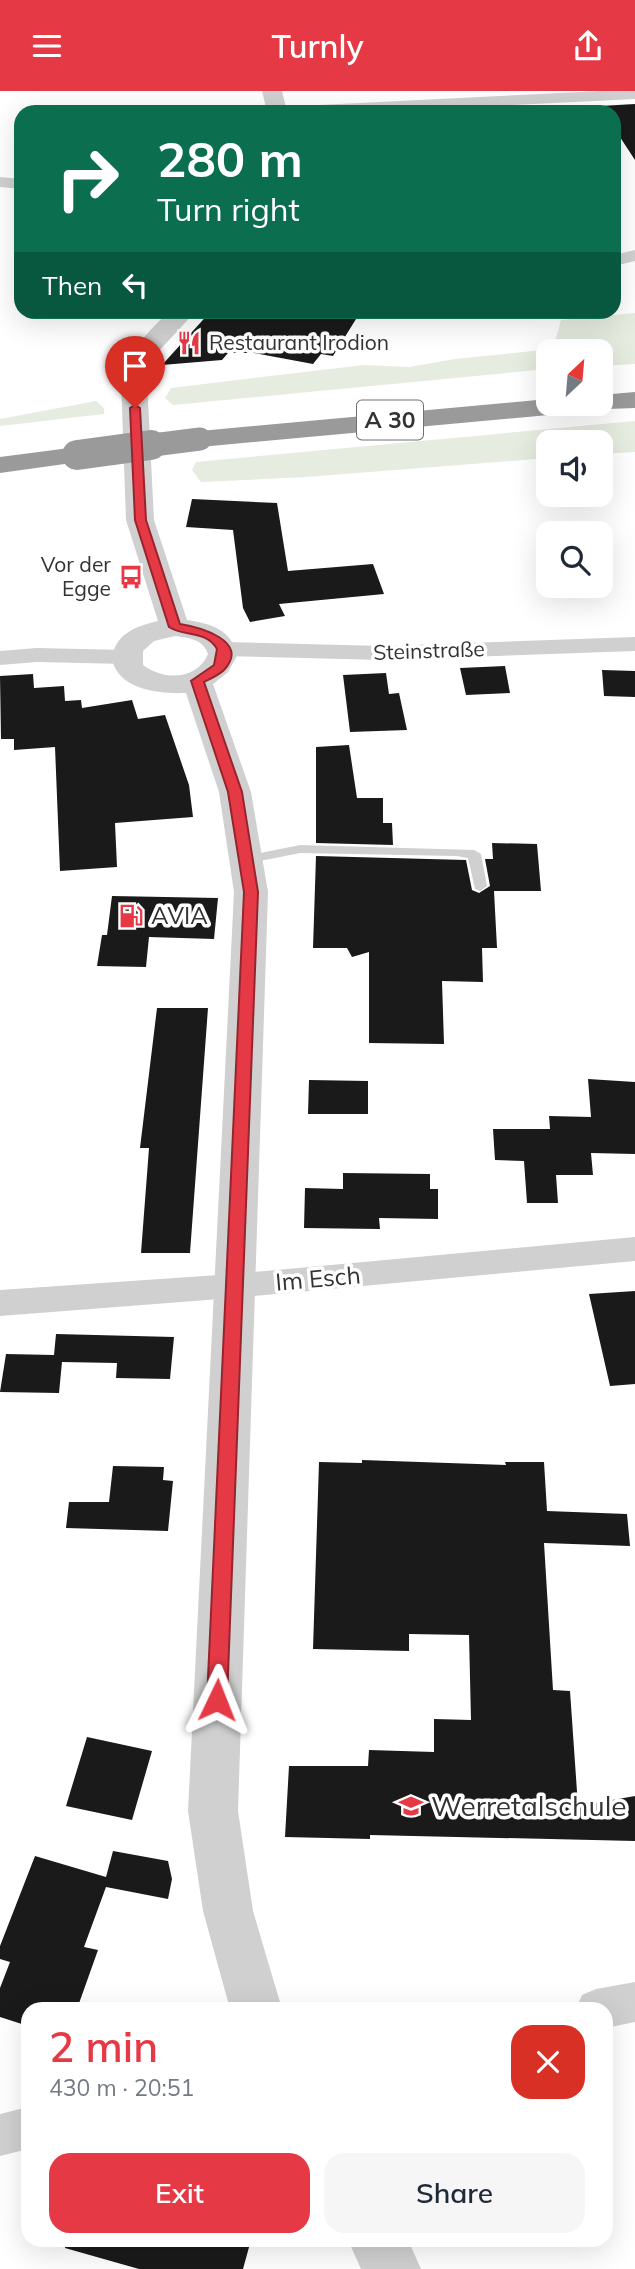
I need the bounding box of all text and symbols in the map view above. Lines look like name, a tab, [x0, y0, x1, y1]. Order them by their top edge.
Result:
text: Turnly	[271, 26, 364, 66]
icon: menu	[28, 27, 66, 65]
icon: share	[569, 27, 607, 65]
text: 280 m	[157, 128, 303, 189]
icon: right	[42, 133, 133, 224]
text: Turn right	[157, 189, 300, 229]
icon: left	[116, 266, 154, 304]
text: Then	[42, 269, 102, 302]
restaurant icon: Restaurant Irodion	[175, 329, 203, 357]
place label: Restaurant Irodion	[209, 329, 389, 355]
pin	[105, 336, 165, 408]
north arrow	[536, 339, 612, 417]
map controls	[536, 339, 613, 598]
icon: arrive	[116, 347, 154, 385]
road number: A 30	[357, 401, 423, 439]
button: sound	[536, 430, 613, 507]
button: search	[536, 521, 613, 598]
place label: Vor der Egge	[41, 551, 111, 601]
bus stop icon: Vor der Egge	[117, 563, 145, 591]
street label: Steinstraße	[373, 635, 485, 665]
place label: AVIA	[151, 900, 208, 930]
fuel station icon: AVIA	[117, 902, 145, 930]
street label: Im Esch	[274, 1259, 362, 1297]
position arrow	[180, 1663, 254, 1737]
place label: Werretalschule	[431, 1788, 627, 1823]
school or university icon: Werretalschule	[397, 1792, 425, 1820]
text: 2 min	[49, 2020, 158, 2073]
button: close	[511, 2025, 585, 2099]
text: 430 m · 20:51	[49, 2073, 194, 2102]
button: Exit	[49, 2153, 310, 2233]
button: Share	[324, 2153, 585, 2233]

